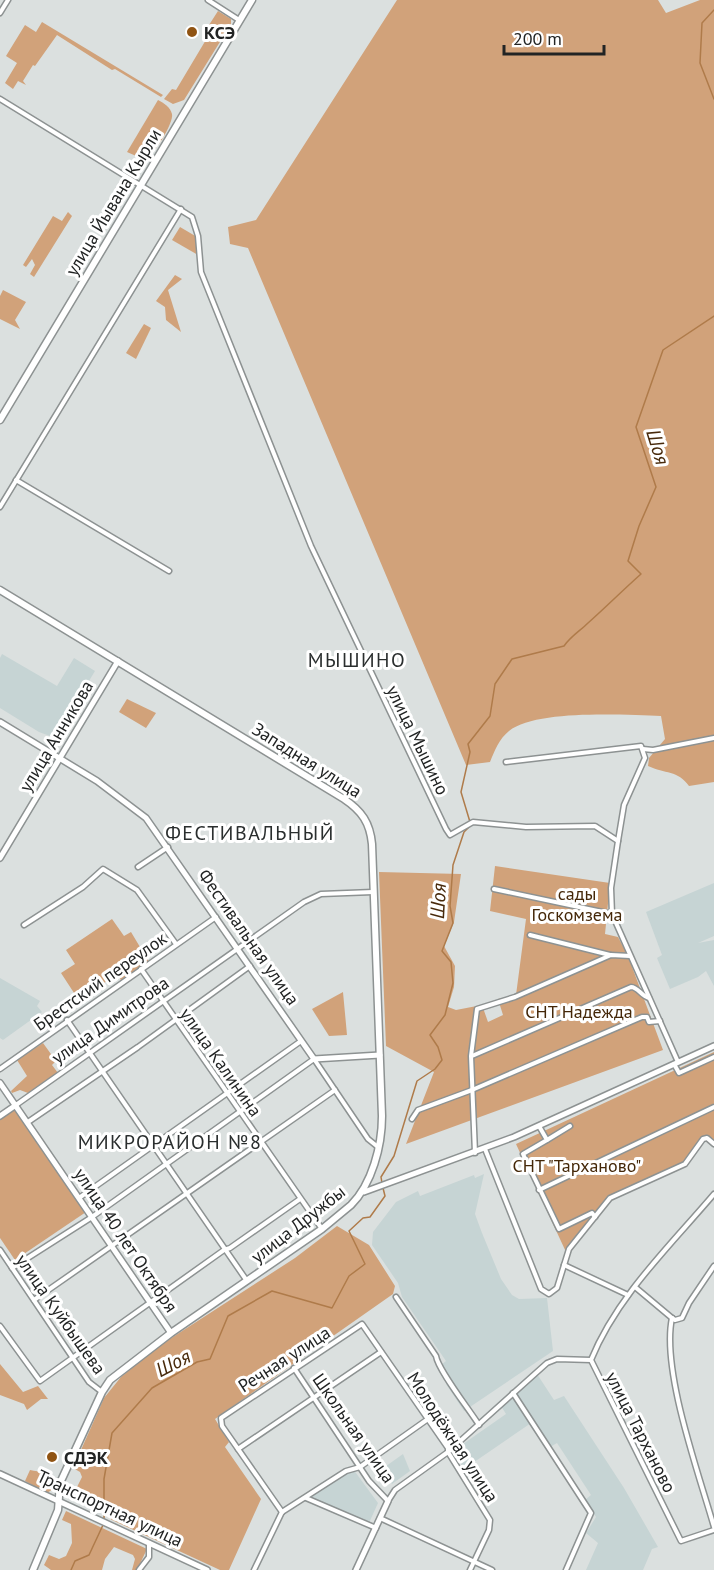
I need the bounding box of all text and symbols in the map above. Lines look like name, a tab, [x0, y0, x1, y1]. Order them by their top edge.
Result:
scale bar	[504, 18, 604, 56]
place label: КСЭ	[204, 21, 235, 44]
marker: КСЭ	[185, 25, 199, 39]
text: 200 m	[513, 27, 562, 50]
street label: улица Йывана Кырли	[60, 124, 166, 280]
water label: Шоя	[640, 426, 676, 469]
district label: МЫШИНО	[308, 647, 406, 673]
street label: улица Анникова	[14, 676, 98, 796]
street label: улица Мышино	[382, 681, 454, 799]
street label: Западная улица	[248, 717, 366, 803]
district label: ФЕСТИВАЛЬНЫЙ	[165, 820, 335, 846]
street label: Фестивальная улица	[193, 864, 305, 1010]
water label: Шоя	[424, 882, 452, 920]
park label: сады Госкомзема	[531, 882, 623, 926]
street label: Брестский переулок	[29, 926, 171, 1036]
street label: улица Димитрова	[47, 971, 173, 1069]
park label: СНТ Надежда	[525, 1000, 633, 1023]
street label: улица Калинина	[175, 1003, 267, 1121]
district label: МИКРОРАЙОН №8	[78, 1129, 262, 1155]
park label: СНТ "Тарханово"	[513, 1154, 641, 1177]
street label: улица 40 лет Октября	[69, 1163, 183, 1317]
street label: улица Дружбы	[246, 1180, 350, 1268]
street label: улица Куйбышева	[11, 1249, 111, 1379]
street label: Речная улица	[234, 1321, 334, 1397]
water label: Шоя	[151, 1343, 196, 1383]
street label: Молодёжная улица	[402, 1367, 504, 1507]
street label: улица Тарханово	[601, 1368, 681, 1496]
street label: Школьная улица	[308, 1369, 400, 1487]
place label: СДЭК	[64, 1446, 108, 1469]
marker: СДЭК	[45, 1450, 59, 1464]
street label: Транспортная улица	[33, 1464, 187, 1552]

